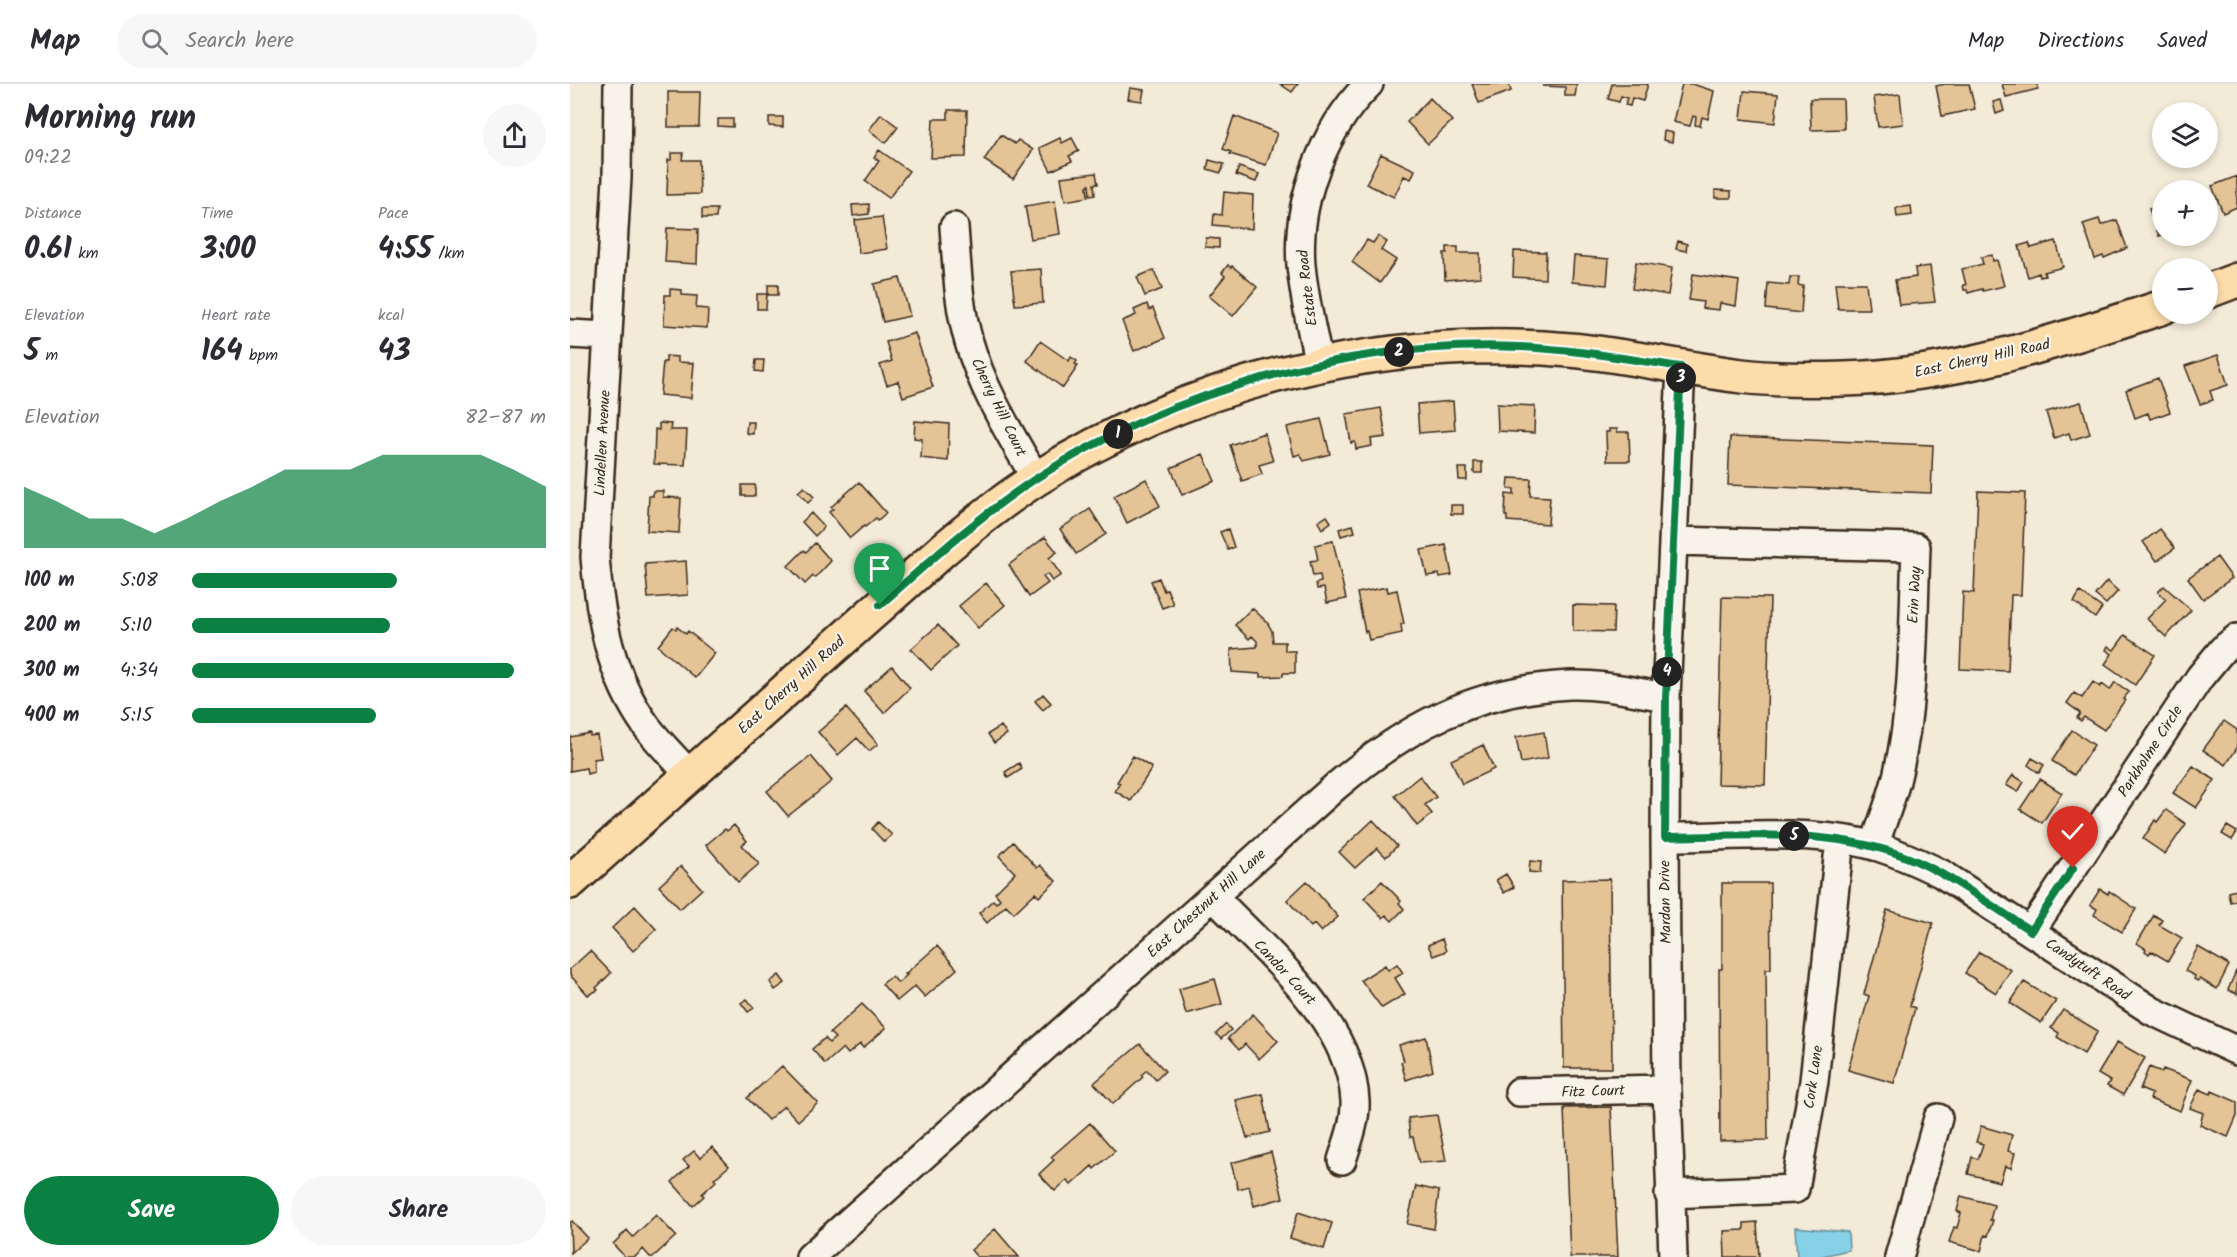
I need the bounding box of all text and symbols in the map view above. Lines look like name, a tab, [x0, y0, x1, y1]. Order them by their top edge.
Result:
search box	[117, 14, 537, 68]
text: Map	[30, 19, 81, 64]
text: Search here	[186, 24, 294, 59]
icon: search	[138, 25, 171, 58]
text: Map	[1968, 25, 2004, 58]
text: Directions	[2037, 25, 2124, 58]
text: Saved	[2157, 25, 2207, 58]
text: Morning run	[24, 93, 196, 146]
map controls	[2152, 102, 2218, 324]
button: layers	[2152, 102, 2218, 168]
button: share	[483, 104, 546, 167]
text: 09:22	[24, 142, 72, 174]
button: +	[2152, 180, 2218, 246]
text: Distance	[24, 201, 82, 226]
text: Time	[201, 201, 233, 226]
text: Pace	[378, 201, 409, 226]
text: 0.61	[24, 226, 72, 274]
text: 3:00	[201, 226, 256, 274]
text: 4:55	[378, 226, 432, 274]
text: km	[72, 241, 98, 266]
text: /km	[432, 241, 464, 266]
street label: Estate Road	[1291, 248, 1325, 327]
button: −	[2152, 258, 2218, 324]
text: Elevation	[24, 303, 85, 328]
text: Heart rate	[201, 303, 271, 328]
text: kcal	[378, 303, 404, 328]
text: 5	[24, 328, 39, 376]
text: 164	[201, 328, 243, 376]
text: 43	[378, 328, 411, 376]
street label: East Cherry Hill Road	[1912, 333, 2053, 385]
pin: 2	[1384, 337, 1414, 367]
text: 2	[1394, 339, 1404, 364]
text: m	[39, 343, 58, 368]
text: bpm	[243, 343, 278, 368]
street label: Cherry Hill Court	[964, 354, 1033, 461]
pin: 3	[1666, 363, 1696, 393]
text: 3	[1677, 365, 1685, 390]
street label: Lindellen Avenue	[588, 389, 618, 497]
text: Elevation	[24, 402, 100, 434]
text: 82–87 m	[465, 402, 546, 434]
pin: 1	[1103, 419, 1133, 449]
text: 1	[1116, 421, 1120, 446]
pin	[854, 543, 905, 605]
icon: arrive	[863, 552, 896, 585]
text: 100 m	[24, 565, 75, 597]
text: 5:08	[120, 565, 158, 597]
street label: Erin Way	[1902, 565, 1929, 624]
text: 200 m	[24, 610, 80, 642]
text: 5:10	[120, 610, 152, 642]
street label: East Cherry Hill Road	[732, 630, 851, 741]
text: 300 m	[24, 655, 80, 687]
text: 4:34	[120, 655, 158, 687]
pin: 4	[1652, 657, 1682, 687]
text: 4	[1663, 659, 1671, 684]
text: 400 m	[24, 700, 80, 732]
text: 5:15	[120, 700, 153, 732]
street label: Parkholme Circle	[2112, 701, 2190, 802]
pin	[2047, 806, 2098, 868]
icon: check	[2056, 815, 2089, 848]
pin: 5	[1779, 821, 1809, 851]
text: 5	[1790, 823, 1798, 848]
street label: East Chestnut Hill Lane	[1141, 843, 1272, 964]
street label: Mardan Drive	[1653, 860, 1679, 944]
street label: Candytuft Road	[2040, 932, 2136, 1008]
street label: Candor Court	[1247, 934, 1321, 1011]
street label: Cork Lane	[1798, 1044, 1830, 1110]
street label: Fitz Court	[1561, 1079, 1625, 1105]
button: Save	[24, 1176, 279, 1245]
button: Share	[291, 1176, 546, 1245]

